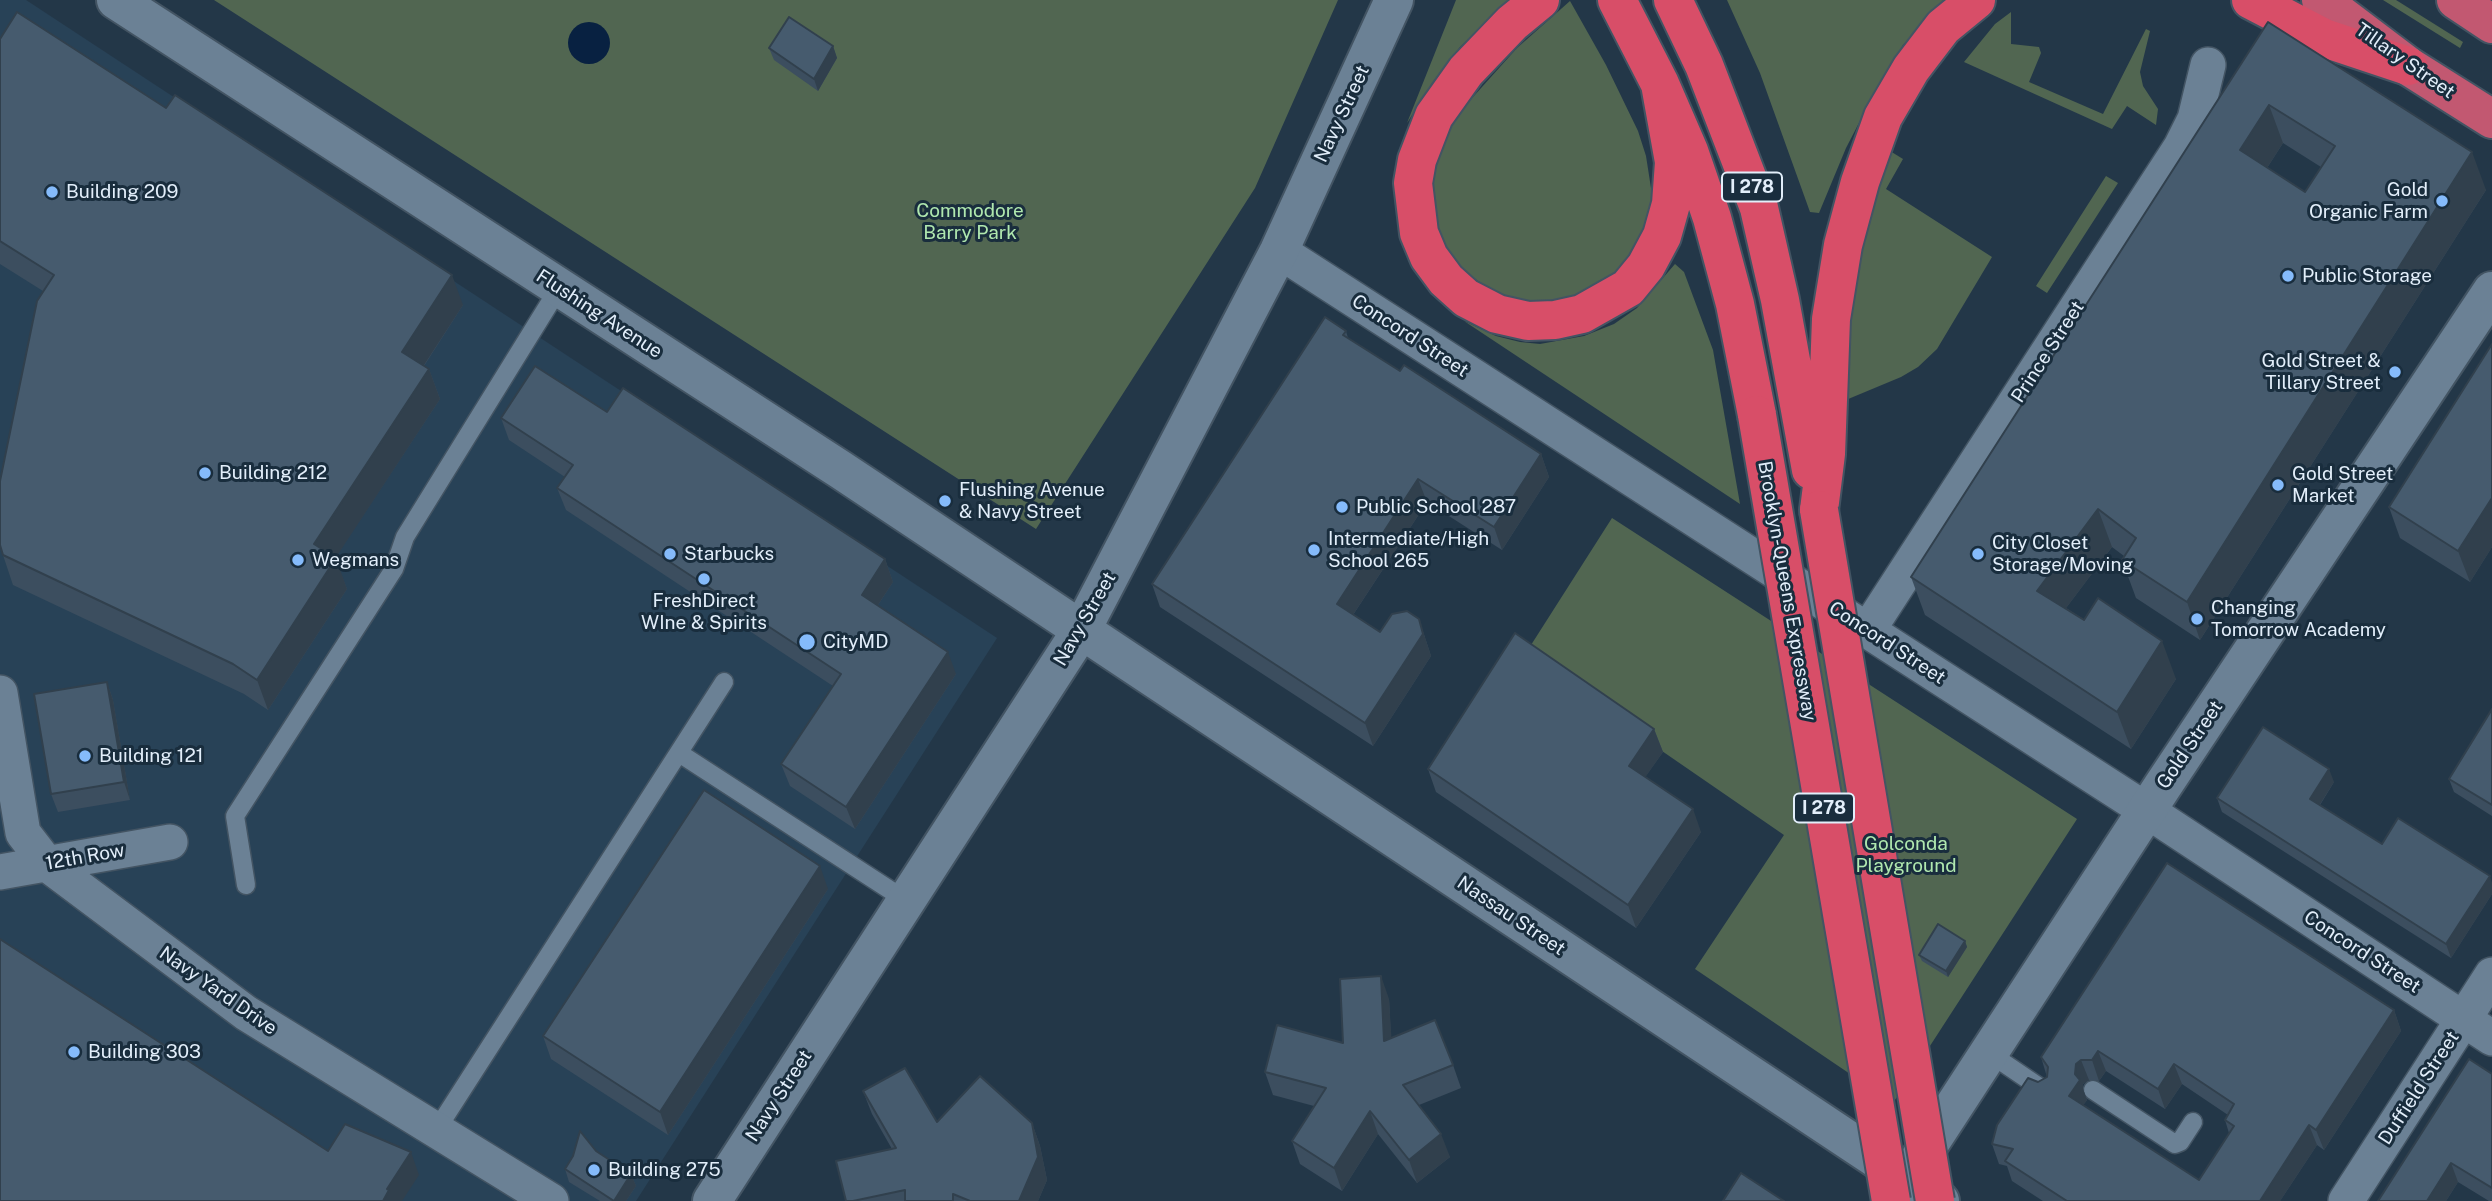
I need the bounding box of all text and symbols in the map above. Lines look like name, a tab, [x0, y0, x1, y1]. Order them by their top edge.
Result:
street label: Tillary Street	[2351, 18, 2459, 104]
street label: Navy Street	[1310, 62, 1374, 166]
road number: I 278	[1722, 172, 1782, 202]
place label: Gold Organic Farm	[2309, 179, 2428, 223]
place label: Building 209	[66, 181, 178, 203]
marker: Building 209	[44, 184, 60, 200]
marker: Gold Organic Farm	[2434, 193, 2450, 209]
park label: Commodore Barry Park	[916, 200, 1024, 244]
street label: Flushing Avenue	[532, 265, 666, 363]
place label: Public Storage	[2302, 265, 2432, 287]
marker: Public Storage	[2280, 268, 2296, 284]
street label: Concord Street	[1347, 290, 1473, 382]
street label: Prince Street	[2007, 297, 2089, 407]
place label: Gold Street & Tillary Street	[2262, 350, 2381, 394]
marker: Gold Street & Tillary Street	[2387, 364, 2403, 380]
street label: Brooklyn-Queens Expressway	[1753, 459, 1821, 723]
place label: Building 212	[219, 462, 327, 484]
place label: Gold Street Market	[2292, 463, 2393, 507]
marker: Building 212	[197, 465, 213, 481]
marker: Gold Street Market	[2270, 477, 2286, 493]
place label: Flushing Avenue & Navy Street	[959, 479, 1105, 523]
marker: Flushing Avenue & Navy Street	[937, 493, 953, 509]
place label: Public School 287	[1356, 496, 1516, 518]
marker: Public School 287	[1334, 499, 1350, 515]
place label: Intermediate/High School 265	[1328, 528, 1489, 572]
place label: City Closet Storage/Moving	[1992, 532, 2133, 576]
marker: Intermediate/High School 265	[1306, 542, 1322, 558]
place label: Starbucks	[684, 543, 774, 565]
marker: Starbucks	[662, 546, 678, 562]
marker: City Closet Storage/Moving	[1970, 546, 1986, 562]
place label: Wegmans	[312, 549, 399, 571]
marker: Wegmans	[290, 552, 306, 568]
street label: Navy Street	[1049, 568, 1121, 670]
marker: FreshDirect WIne & Spirits	[696, 571, 712, 587]
place label: FreshDirect WIne & Spirits	[641, 590, 767, 634]
street label: Concord Street	[1824, 597, 1950, 689]
place label: Changing Tomorrow Academy	[2211, 597, 2386, 641]
marker: Changing Tomorrow Academy	[2189, 611, 2205, 627]
place label: CityMD	[823, 631, 888, 653]
marker: CityMD	[797, 632, 817, 652]
street label: Gold Street	[2152, 697, 2228, 793]
place label: Building 121	[99, 745, 203, 767]
marker: Building 121	[77, 748, 93, 764]
road number: I 278	[1794, 794, 1854, 822]
park label: Golconda Playground	[1855, 833, 1957, 877]
street label: 12th Row	[44, 839, 126, 875]
street label: Nassau Street	[1453, 871, 1569, 961]
street label: Concord Street	[2299, 906, 2425, 998]
street label: Navy Yard Drive	[155, 942, 281, 1040]
street label: Duffield Street	[2374, 1027, 2464, 1149]
place label: Building 303	[88, 1041, 201, 1063]
marker: Building 303	[66, 1044, 82, 1060]
street label: Navy Street	[741, 1046, 817, 1146]
place label: Building 275	[608, 1159, 721, 1181]
marker: Building 275	[586, 1162, 602, 1178]

